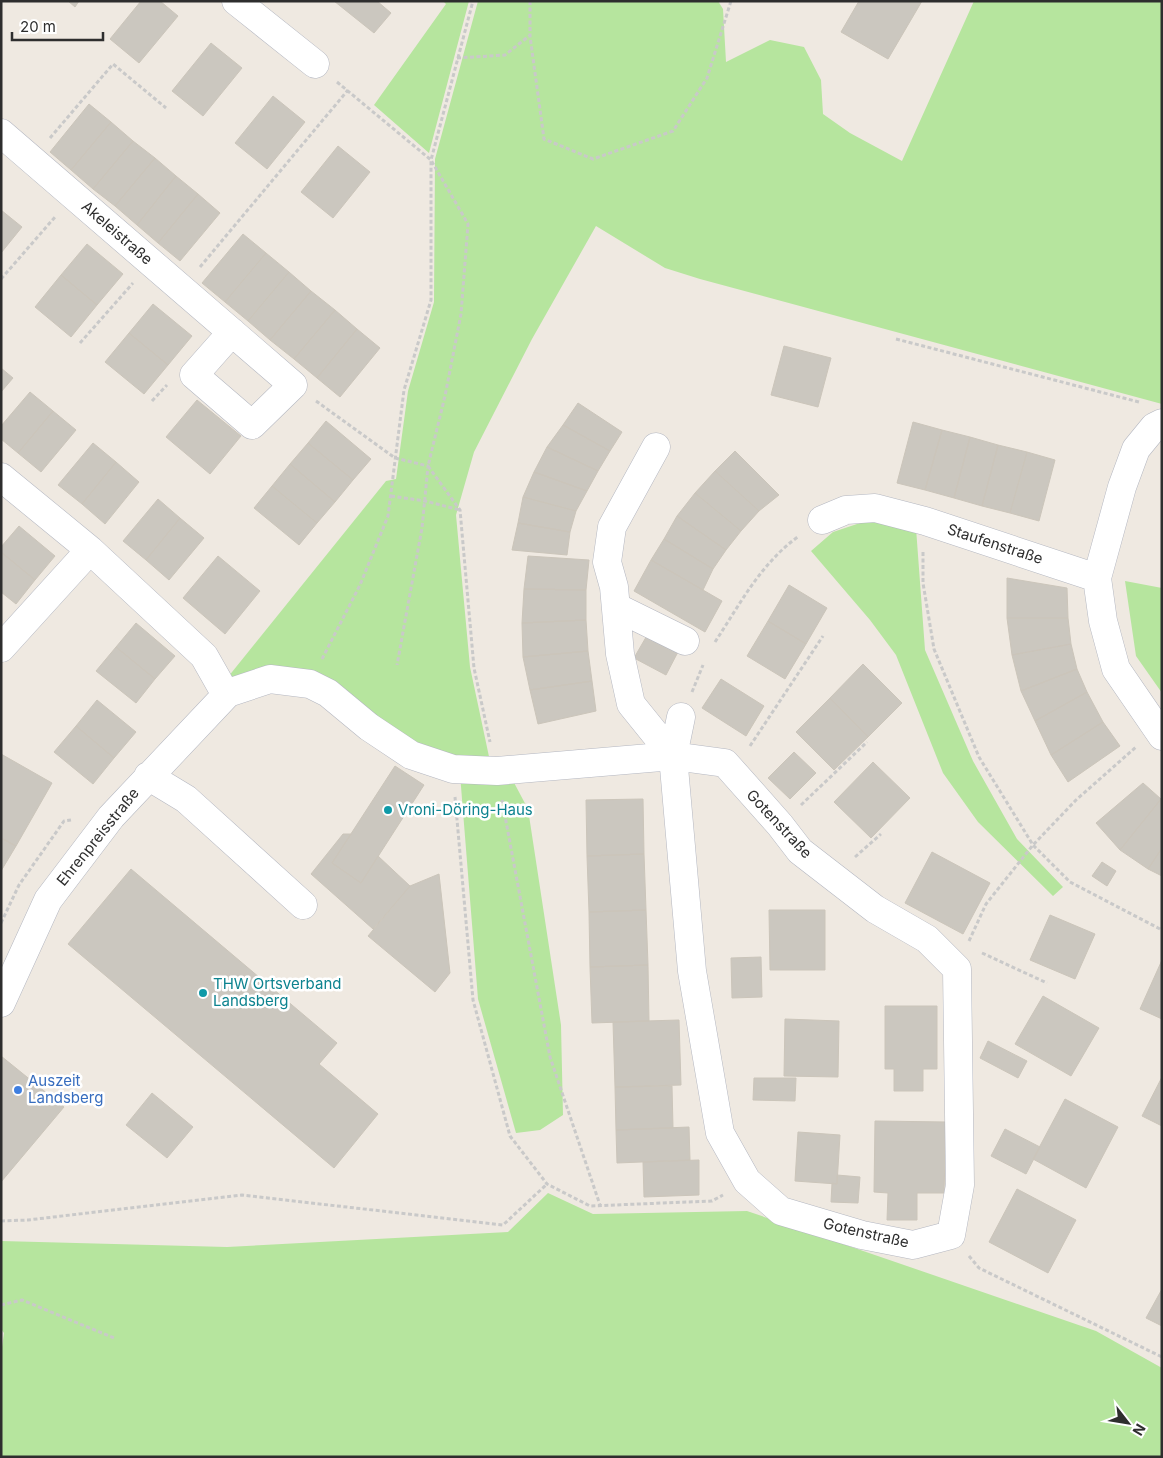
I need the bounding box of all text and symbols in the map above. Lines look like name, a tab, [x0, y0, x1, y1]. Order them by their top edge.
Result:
scale bar	[12, 10, 104, 42]
text: 20 m	[20, 17, 56, 36]
street label: Akeleistraße	[78, 197, 157, 269]
street label: Staufenstraße	[945, 519, 1045, 568]
street label: Ehrenpreisstraße	[52, 784, 143, 890]
street label: Gotenstraße	[743, 785, 816, 862]
place label: Vroni-Döring-Haus	[398, 800, 533, 819]
marker: Vroni-Döring-Haus	[382, 804, 394, 816]
place label: THW Ortsverband Landsberg	[213, 974, 341, 1010]
marker: THW Ortsverband Landsberg	[197, 987, 209, 999]
place label: Auszeit Landsberg	[28, 1071, 103, 1107]
marker: Auszeit Landsberg	[12, 1084, 24, 1096]
street label: Gotenstraße	[821, 1213, 911, 1252]
north arrow	[1103, 1398, 1153, 1448]
text: N	[1130, 1421, 1150, 1439]

